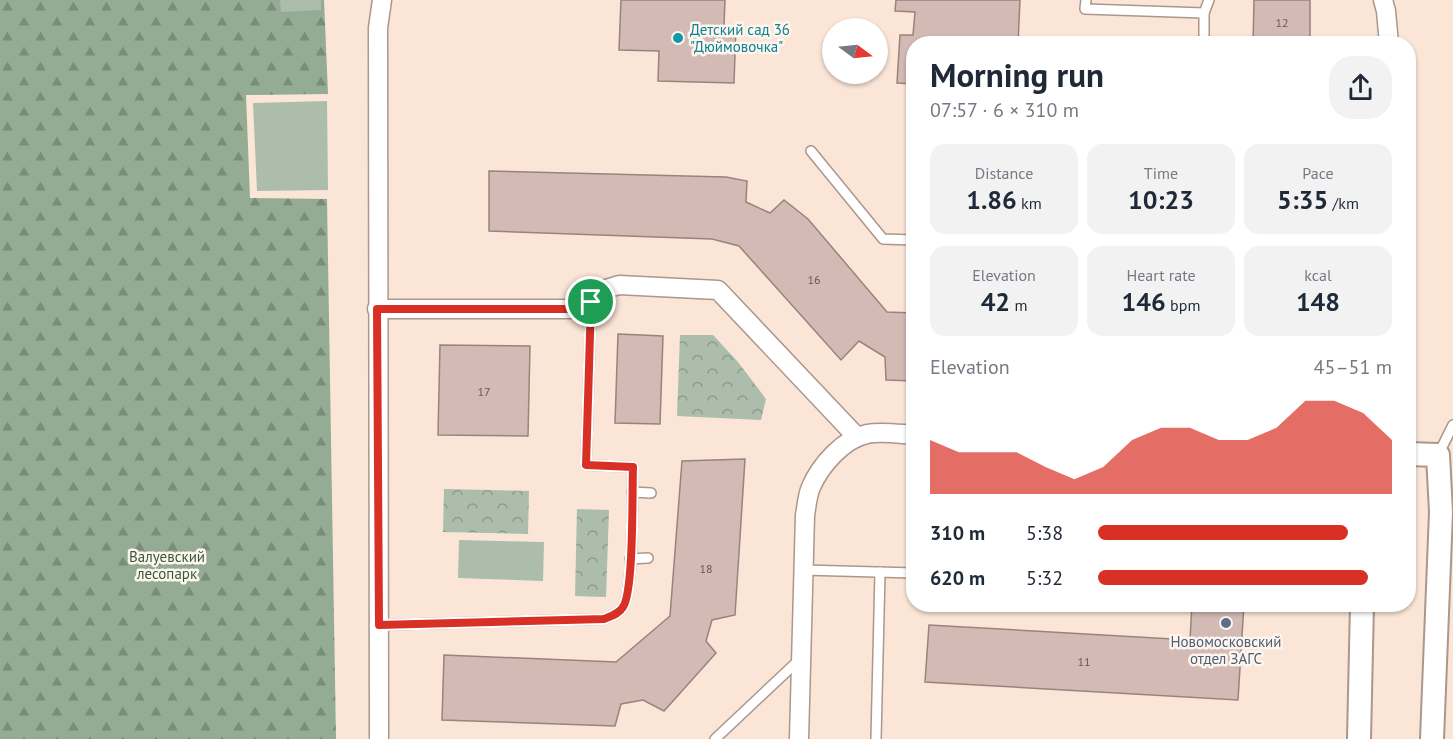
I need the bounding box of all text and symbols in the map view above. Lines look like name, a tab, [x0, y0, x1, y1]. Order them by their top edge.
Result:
house number: 12	[1275, 15, 1289, 30]
north arrow	[822, 18, 888, 84]
map controls	[822, 18, 888, 84]
place label: Детский сад 36 "Дюймовочка"	[690, 20, 790, 56]
marker: Детский сад 36 "Дюймовочка"	[671, 31, 685, 45]
text: Morning run	[930, 53, 1104, 96]
button: share	[1329, 56, 1392, 119]
text: 07:57 · 6 × 310 m	[930, 97, 1079, 123]
text: Distance	[975, 163, 1033, 183]
text: Time	[1144, 163, 1178, 183]
text: Pace	[1302, 163, 1334, 183]
text: 1.86	[966, 183, 1017, 216]
text: 10:23	[1128, 183, 1194, 216]
text: 5:35	[1277, 183, 1328, 216]
text: km	[1017, 193, 1042, 213]
text: /km	[1328, 193, 1359, 213]
text: Elevation	[972, 265, 1036, 285]
text: Heart rate	[1126, 265, 1196, 285]
text: kcal	[1304, 265, 1332, 285]
house number: 16	[807, 272, 821, 287]
pin	[565, 276, 616, 327]
icon: arrive	[574, 285, 607, 318]
text: 42	[981, 285, 1010, 318]
text: 146	[1122, 285, 1166, 318]
text: 148	[1296, 285, 1340, 318]
text: m	[1010, 295, 1027, 315]
text: bpm	[1166, 295, 1200, 315]
text: Elevation	[930, 354, 1010, 380]
text: 45–51 m	[1314, 354, 1392, 380]
house number: 17	[477, 384, 491, 399]
text: 310 m	[930, 520, 985, 546]
text: 5:38	[1026, 520, 1063, 546]
park label: Валуевский лесопарк	[129, 547, 205, 583]
house number: 18	[699, 561, 713, 576]
text: 620 m	[930, 565, 985, 591]
text: 5:32	[1026, 565, 1063, 591]
marker: Новомосковский отдел ЗАГС	[1219, 616, 1233, 630]
place label: Новомосковский отдел ЗАГС	[1171, 632, 1281, 668]
house number: 11	[1077, 654, 1091, 669]

